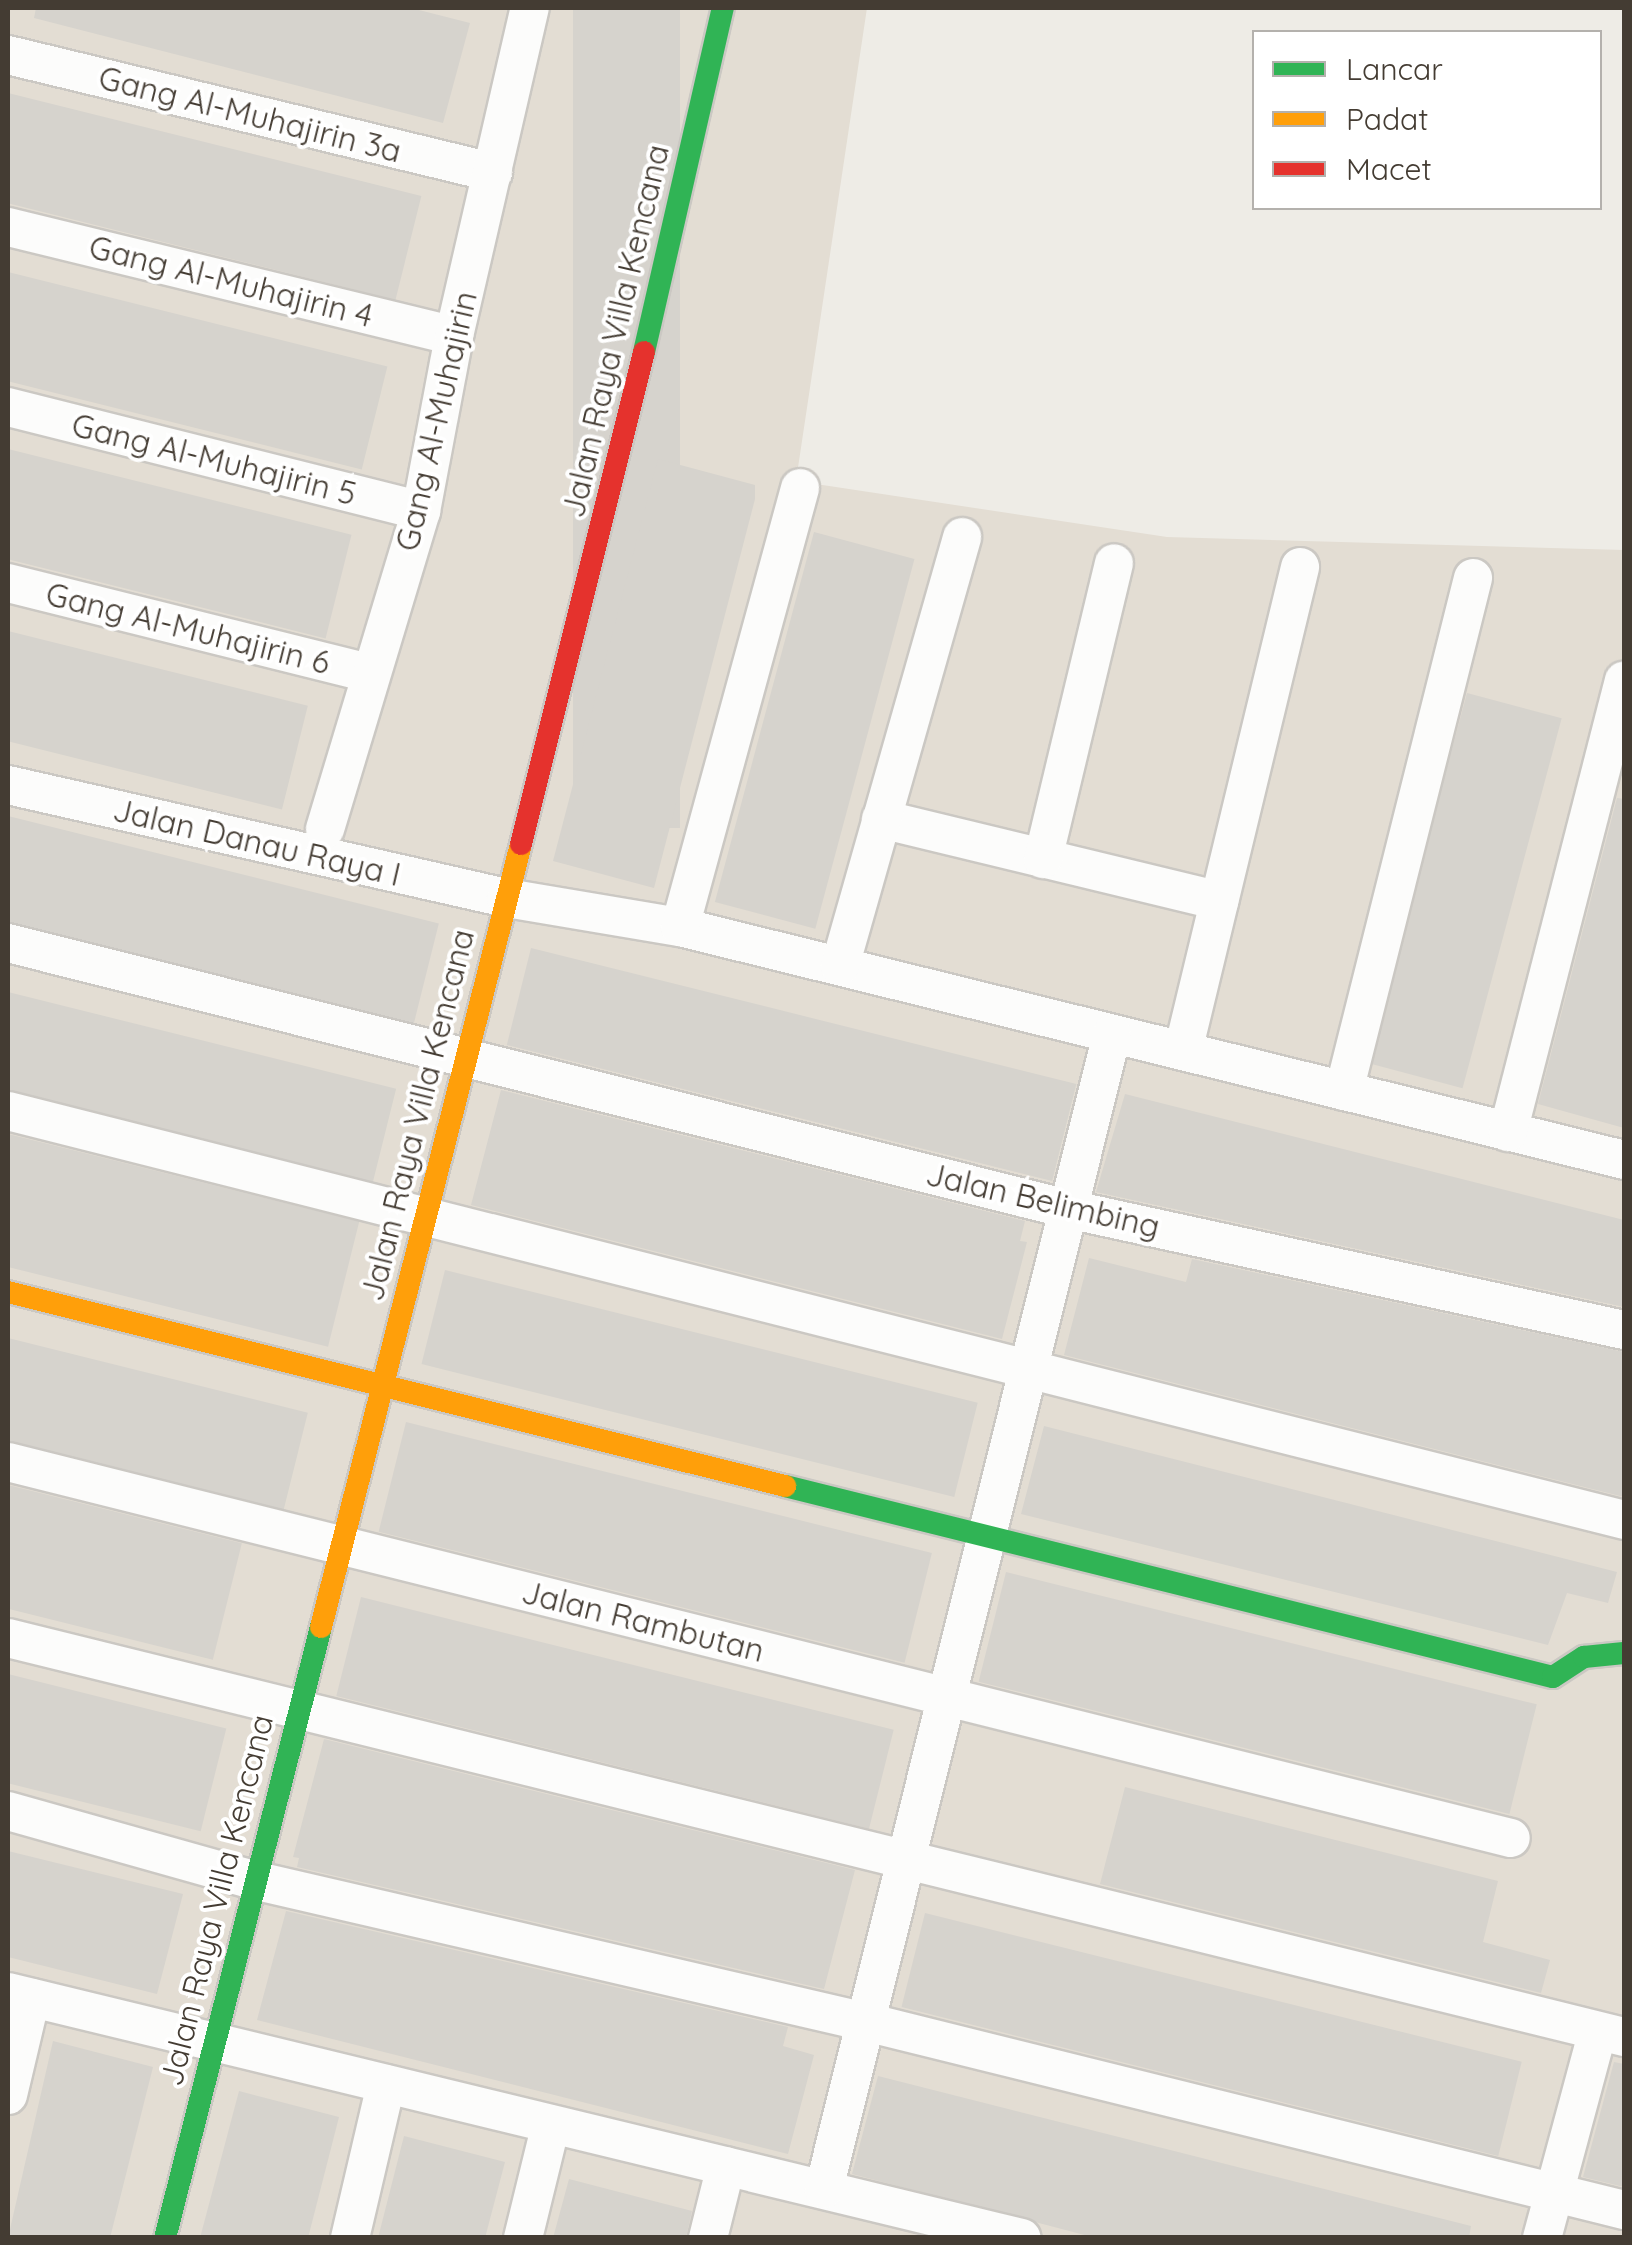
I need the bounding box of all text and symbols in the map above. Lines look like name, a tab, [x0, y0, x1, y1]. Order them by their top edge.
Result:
legend	[1252, 30, 1602, 210]
text: Lancar	[1346, 50, 1443, 88]
street label: Gang Al-Muhajirin 3a	[95, 58, 405, 170]
text: Padat	[1346, 100, 1428, 138]
street label: Jalan Raya Villa Kencana	[553, 141, 677, 521]
text: Macet	[1346, 150, 1432, 188]
street label: Gang Al-Muhajirin 4	[85, 227, 377, 335]
street label: Gang Al-Muhajirin	[387, 287, 485, 555]
street label: Gang Al-Muhajirin 5	[68, 405, 360, 513]
street label: Gang Al-Muhajirin 6	[42, 574, 334, 682]
street label: Jalan Danau Raya I	[110, 790, 404, 894]
street label: Jalan Raya Villa Kencana	[352, 925, 482, 1305]
street label: Jalan Belimbing	[922, 1154, 1164, 1246]
street label: Jalan Rambutan	[518, 1572, 768, 1670]
street label: Jalan Raya Villa Kencana	[151, 1710, 281, 2090]

